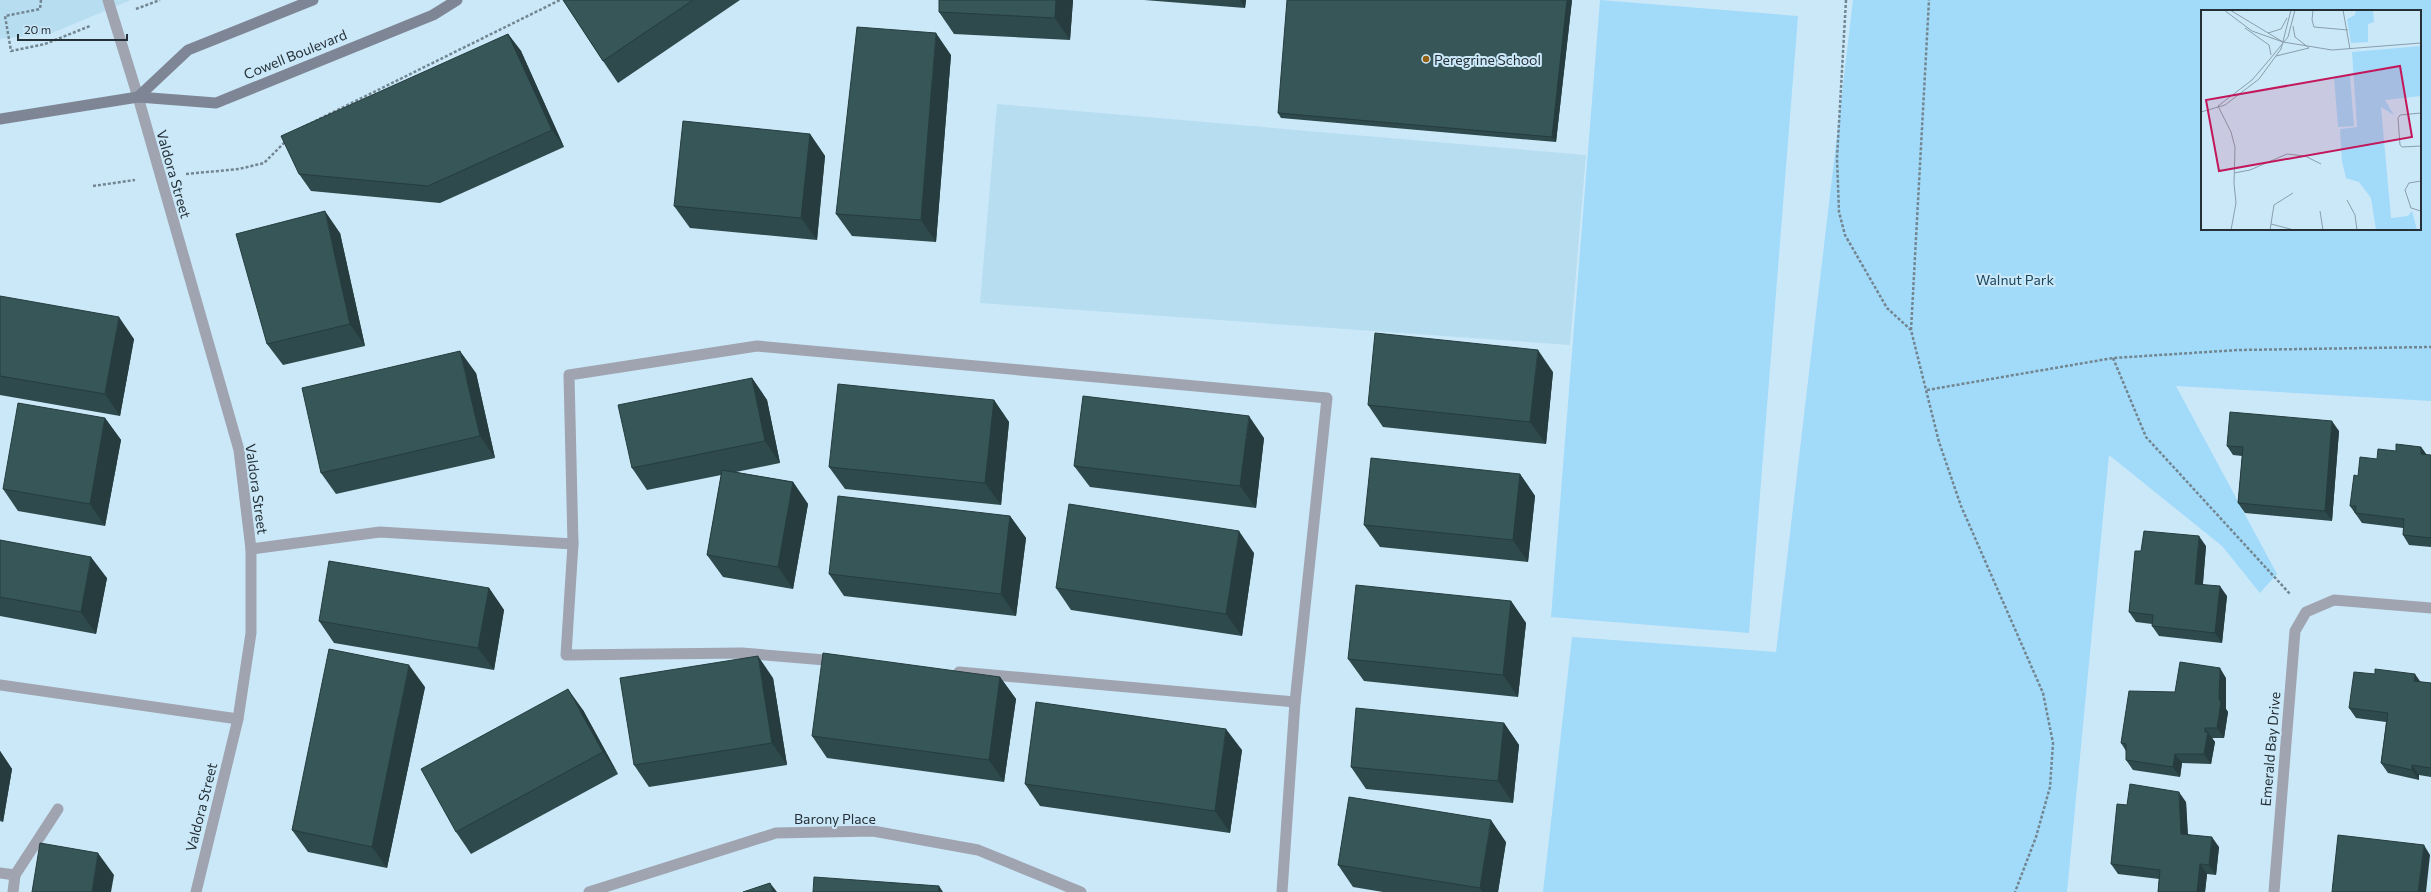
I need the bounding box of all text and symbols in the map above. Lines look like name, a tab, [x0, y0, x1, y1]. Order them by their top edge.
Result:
inset map	[2201, 10, 2421, 230]
scale bar	[18, 16, 127, 42]
text: 20 m	[24, 22, 51, 36]
street label: Cowell Boulevard	[241, 26, 349, 82]
place label: Peregrine School	[1434, 51, 1541, 68]
marker: Peregrine School	[1421, 54, 1431, 64]
street label: Valdora Street	[153, 128, 195, 220]
park label: Walnut Park	[1976, 271, 2054, 288]
street label: Valdora Street	[242, 443, 272, 536]
street label: Emerald Bay Drive	[2257, 691, 2283, 807]
street label: Valdora Street	[182, 760, 220, 853]
street label: Barony Place	[794, 810, 876, 827]

